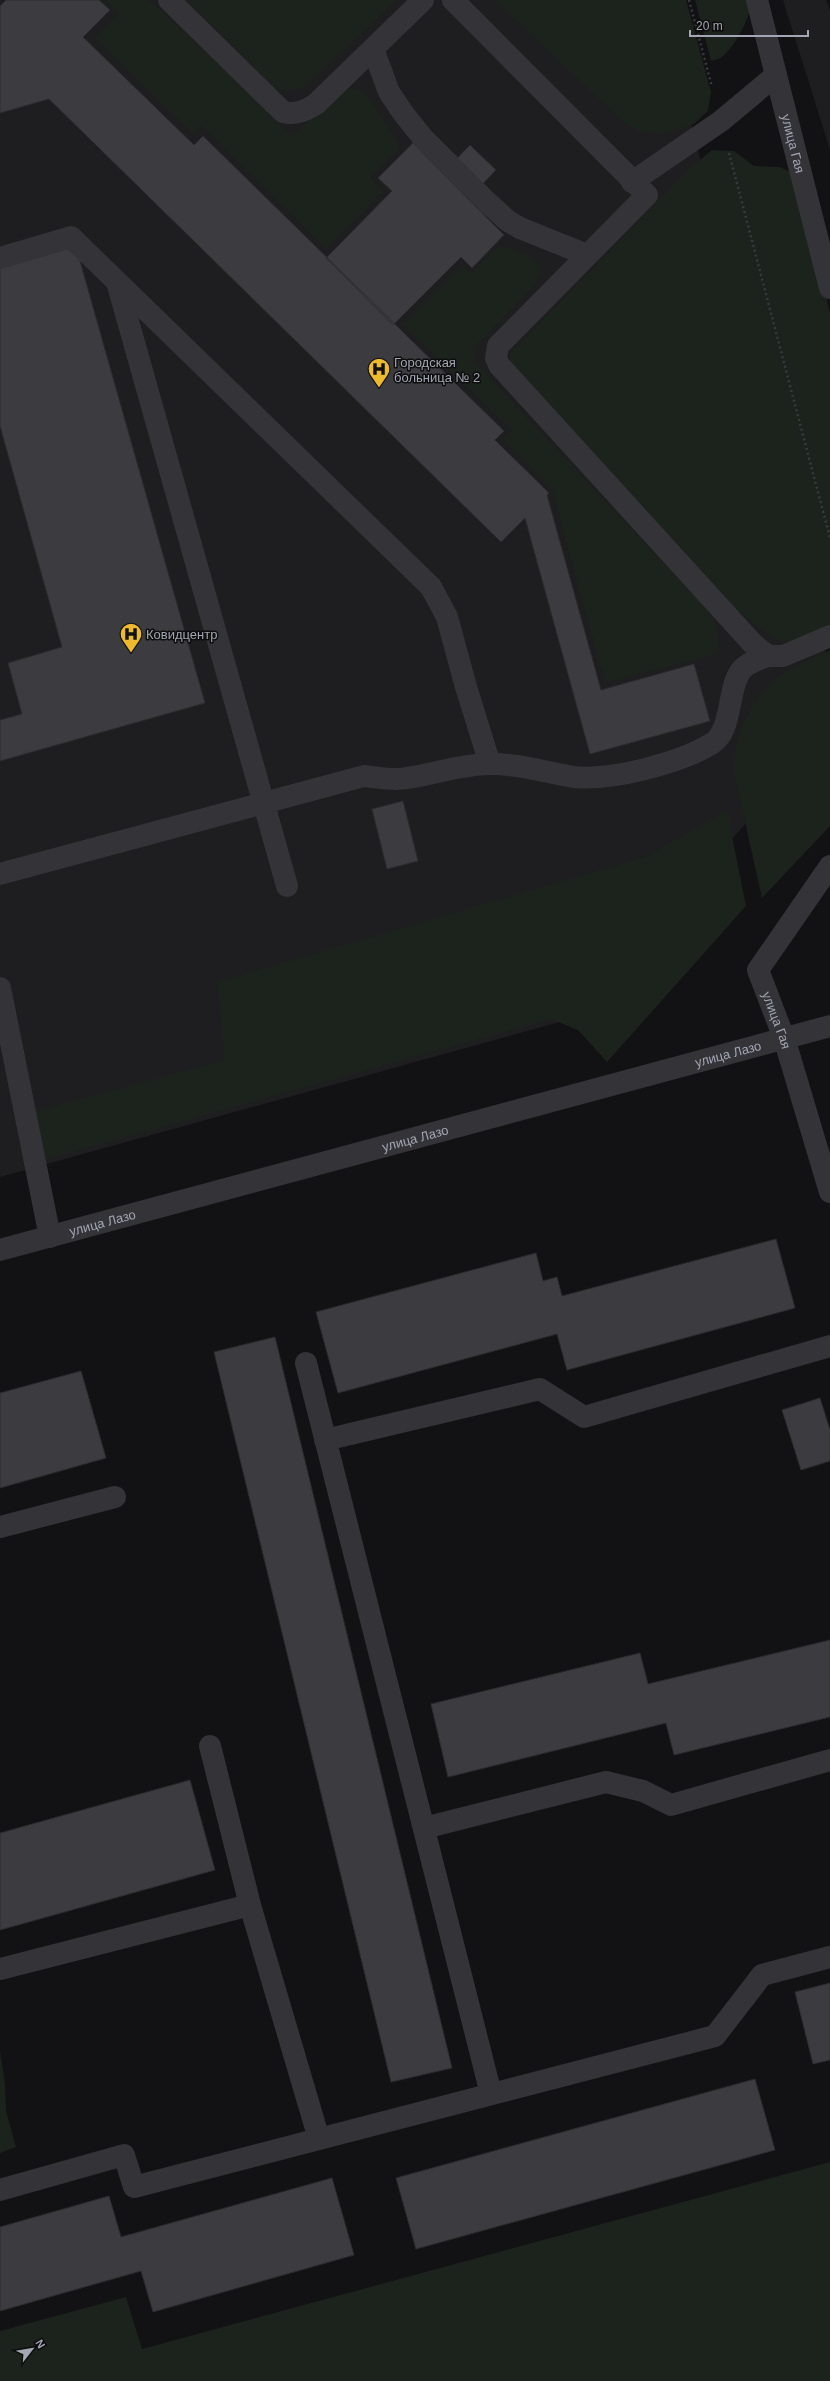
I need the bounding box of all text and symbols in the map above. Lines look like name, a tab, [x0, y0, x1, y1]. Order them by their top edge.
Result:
scale bar	[690, 12, 808, 38]
text: 20 m	[696, 19, 723, 33]
street label: улица Гая	[778, 113, 808, 175]
place label: Городская больница № 2	[394, 355, 480, 385]
hospital icon: Городская больница № 2	[366, 356, 392, 389]
hospital icon: Ковидцентр	[118, 621, 144, 654]
place label: Ковидцентр	[146, 627, 217, 642]
street label: улица Гая	[759, 989, 794, 1051]
street label: улица Лазо	[693, 1038, 763, 1070]
street label: улица Лазо	[380, 1122, 450, 1155]
street label: улица Лазо	[68, 1207, 137, 1239]
north arrow	[12, 2329, 52, 2369]
text: N	[33, 2337, 48, 2350]

